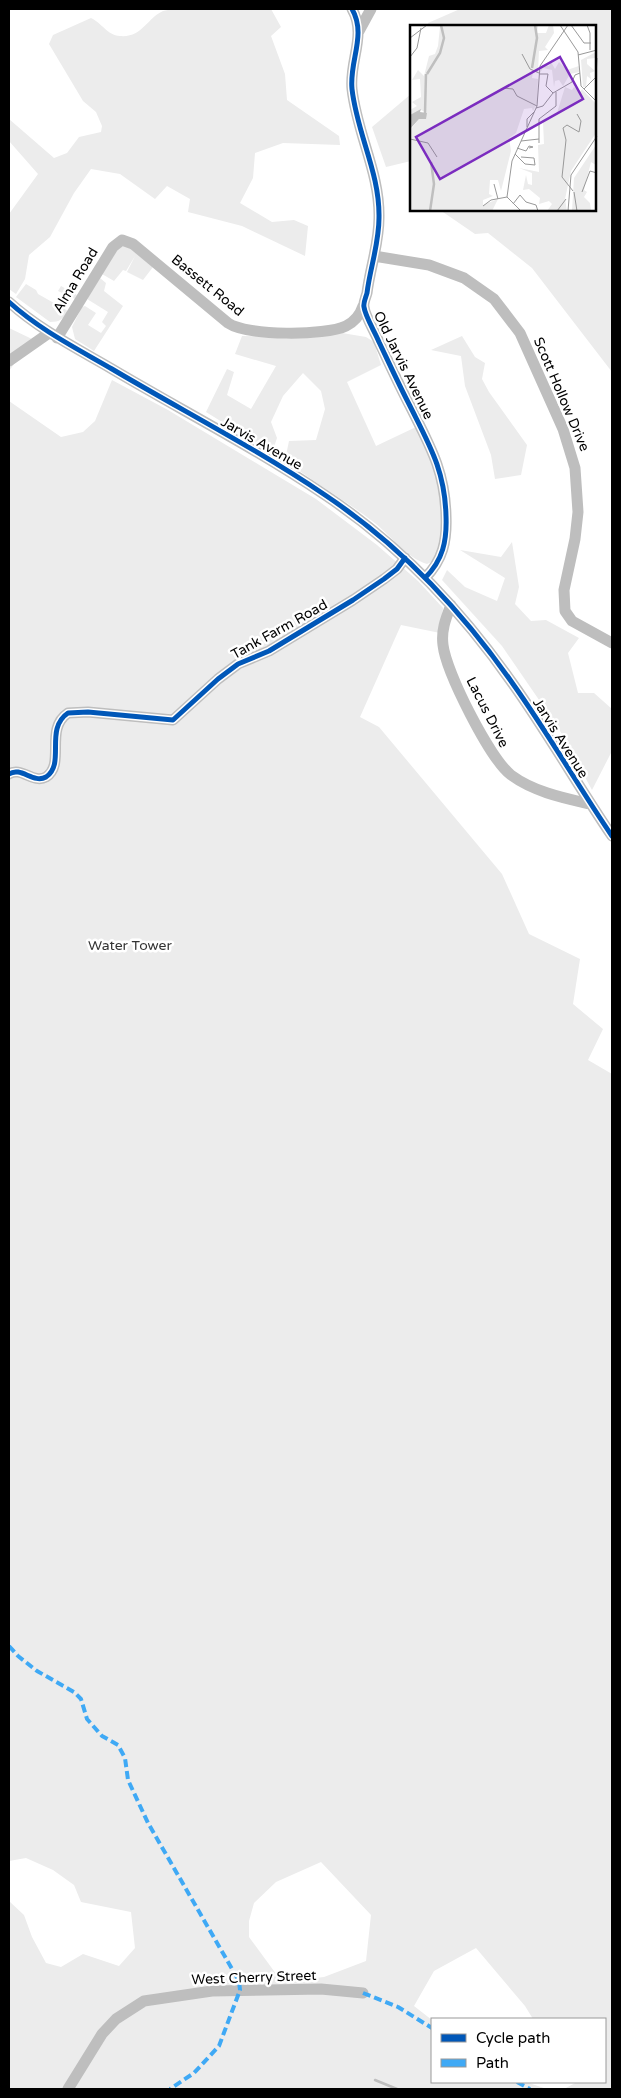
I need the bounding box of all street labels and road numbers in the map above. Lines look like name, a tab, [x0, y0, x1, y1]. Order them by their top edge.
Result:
street label: Alma Road	[49, 244, 102, 316]
street label: Bassett Road	[168, 251, 247, 320]
street label: Old Jarvis Avenue	[370, 308, 437, 422]
street label: Scott Hollow Drive	[530, 335, 593, 454]
street label: Jarvis Avenue	[218, 413, 306, 474]
street label: Tank Farm Road	[228, 596, 330, 663]
street label: Lacus Drive	[463, 674, 513, 750]
street label: Jarvis Avenue	[529, 695, 592, 781]
street label: West Cherry Street	[191, 1967, 318, 1988]

